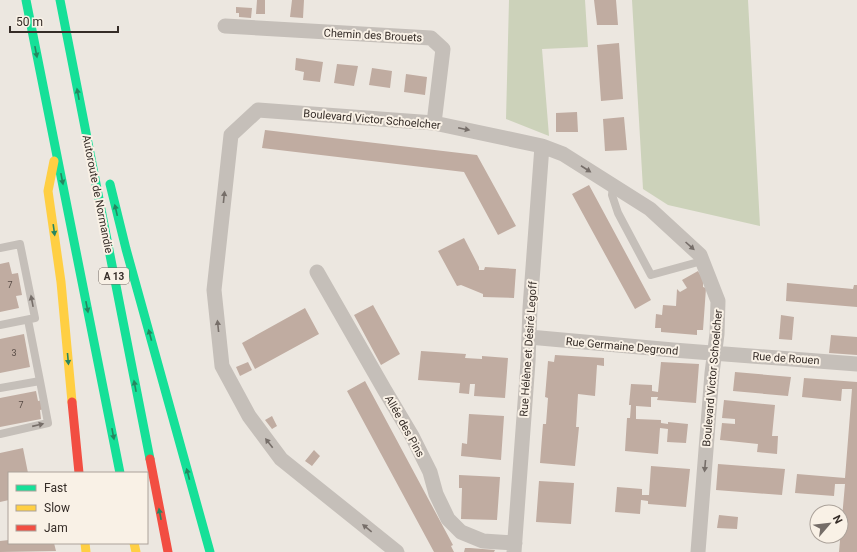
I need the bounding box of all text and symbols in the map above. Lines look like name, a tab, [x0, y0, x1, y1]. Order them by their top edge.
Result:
scale bar	[10, 8, 118, 34]
text: 50 m	[16, 15, 43, 29]
street label: Chemin des Brouets	[323, 26, 423, 45]
one-way arrow	[34, 46, 40, 58]
one-way arrow	[75, 88, 81, 100]
street label: Boulevard Victor Schoelcher	[303, 107, 441, 132]
one-way arrow	[458, 127, 470, 133]
street label: Autoroute de Normandie	[80, 134, 115, 254]
one-way arrow	[581, 165, 592, 172]
one-way arrow	[59, 173, 65, 186]
one-way arrow	[221, 191, 228, 203]
one-way arrow	[113, 203, 119, 216]
one-way arrow	[51, 223, 57, 236]
one-way arrow	[685, 241, 695, 251]
road number: A 13	[99, 268, 129, 284]
house number: 7	[7, 280, 13, 290]
street label: Rue Hélène et Désiré Legoff	[517, 281, 540, 417]
one-way arrow	[28, 295, 34, 307]
one-way arrow	[85, 301, 91, 313]
street label: Boulevard Victor Schoelcher	[700, 309, 725, 447]
one-way arrow	[215, 320, 221, 332]
one-way arrow	[146, 329, 152, 341]
street label: Rue Germaine Degrond	[565, 335, 679, 358]
house number: 3	[11, 348, 17, 358]
street label: Rue de Rouen	[752, 350, 820, 367]
one-way arrow	[65, 353, 72, 365]
one-way arrow	[132, 380, 138, 392]
street label: Allée des Pins	[382, 393, 427, 460]
house number: 7	[18, 400, 24, 410]
one-way arrow	[32, 422, 44, 428]
one-way arrow	[110, 428, 116, 441]
one-way arrow	[265, 437, 273, 448]
one-way arrow	[701, 460, 708, 472]
one-way arrow	[185, 468, 191, 480]
legend	[8, 472, 148, 544]
text: Fast	[44, 481, 67, 495]
text: Slow	[44, 501, 70, 515]
north arrow	[809, 504, 849, 544]
one-way arrow	[157, 508, 163, 520]
text: N	[830, 513, 845, 526]
text: Jam	[44, 521, 68, 535]
one-way arrow	[361, 523, 372, 532]

